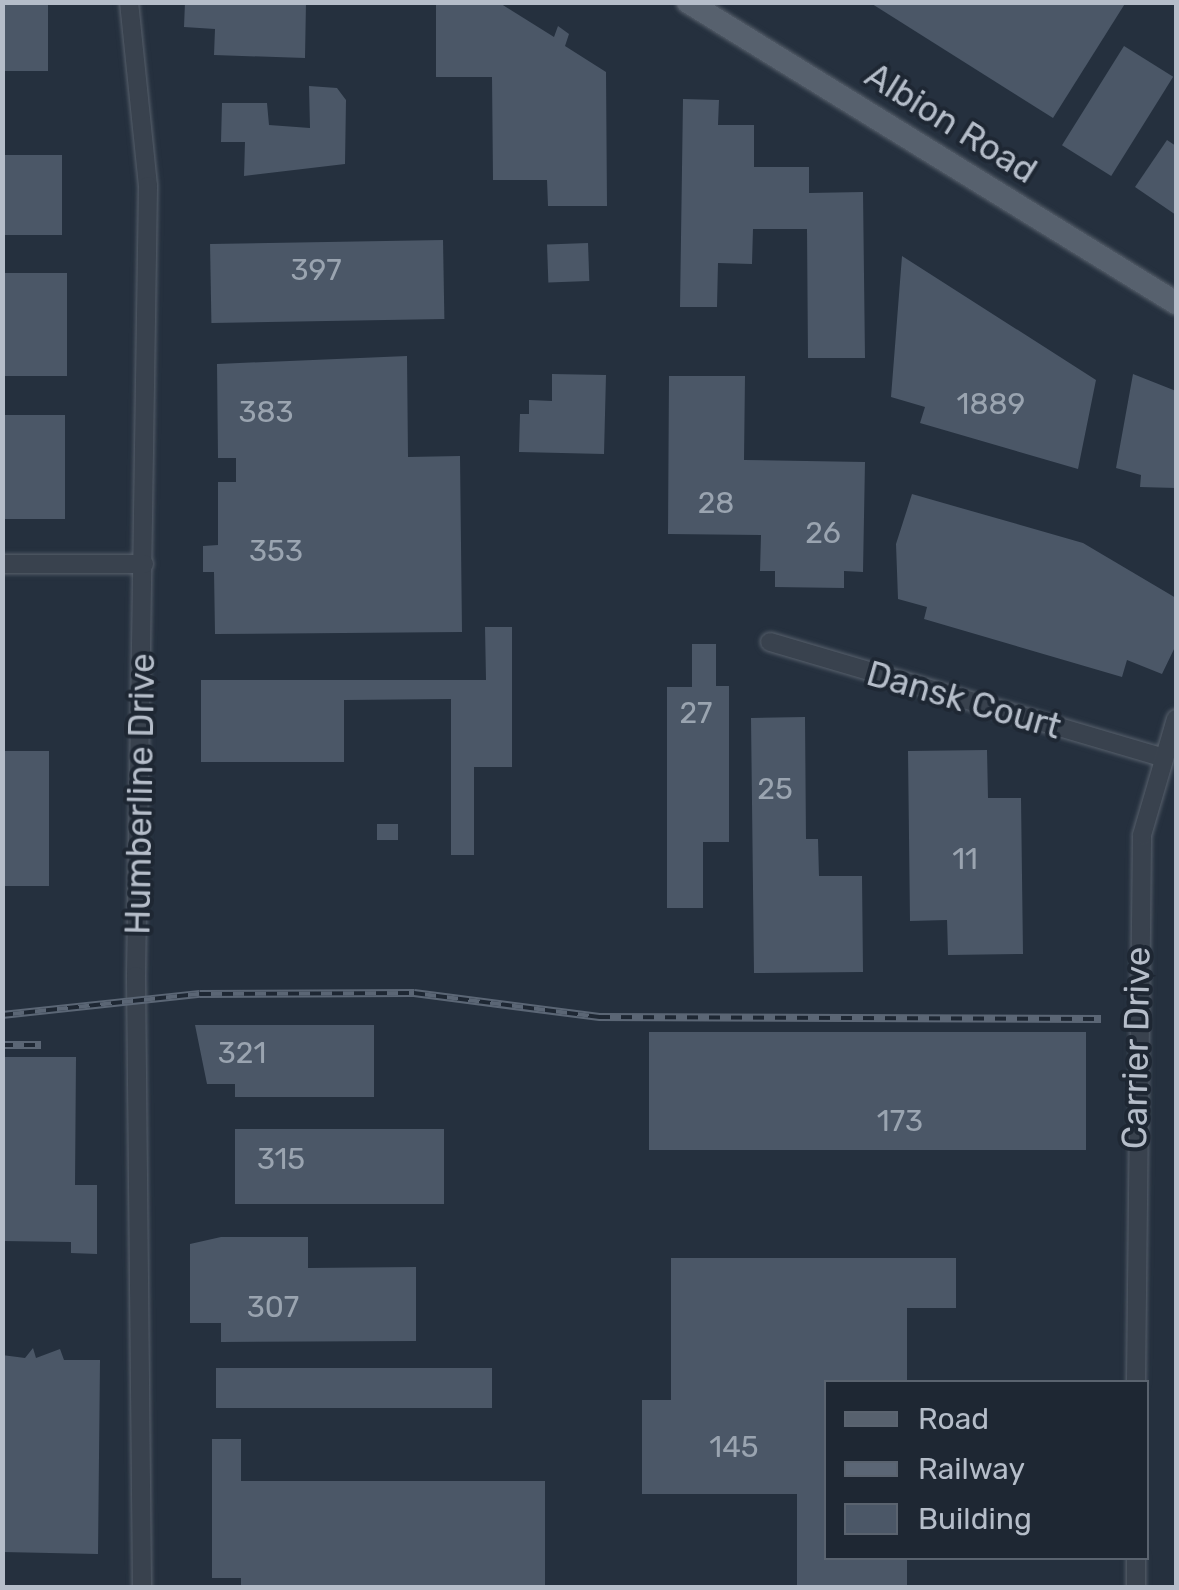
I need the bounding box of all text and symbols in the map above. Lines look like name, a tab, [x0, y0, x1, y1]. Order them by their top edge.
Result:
street label: Albion Road	[858, 54, 1044, 192]
house number: 397	[290, 252, 342, 288]
house number: 1889	[957, 386, 1025, 422]
house number: 383	[238, 394, 294, 430]
house number: 28	[698, 485, 734, 521]
house number: 26	[805, 515, 841, 551]
house number: 353	[249, 533, 303, 569]
street label: Dansk Court	[862, 652, 1066, 748]
street label: Humberline Drive	[117, 653, 163, 935]
house number: 27	[680, 695, 712, 731]
house number: 25	[757, 771, 793, 807]
house number: 11	[952, 841, 978, 877]
street label: Carrier Drive	[1113, 946, 1159, 1150]
house number: 321	[218, 1035, 266, 1071]
house number: 173	[877, 1103, 923, 1139]
house number: 315	[257, 1141, 305, 1177]
house number: 307	[247, 1289, 299, 1325]
legend	[824, 1380, 1149, 1560]
text: Road	[918, 1401, 989, 1437]
house number: 145	[709, 1429, 759, 1465]
text: Railway	[918, 1451, 1025, 1487]
text: Building	[918, 1501, 1032, 1537]

